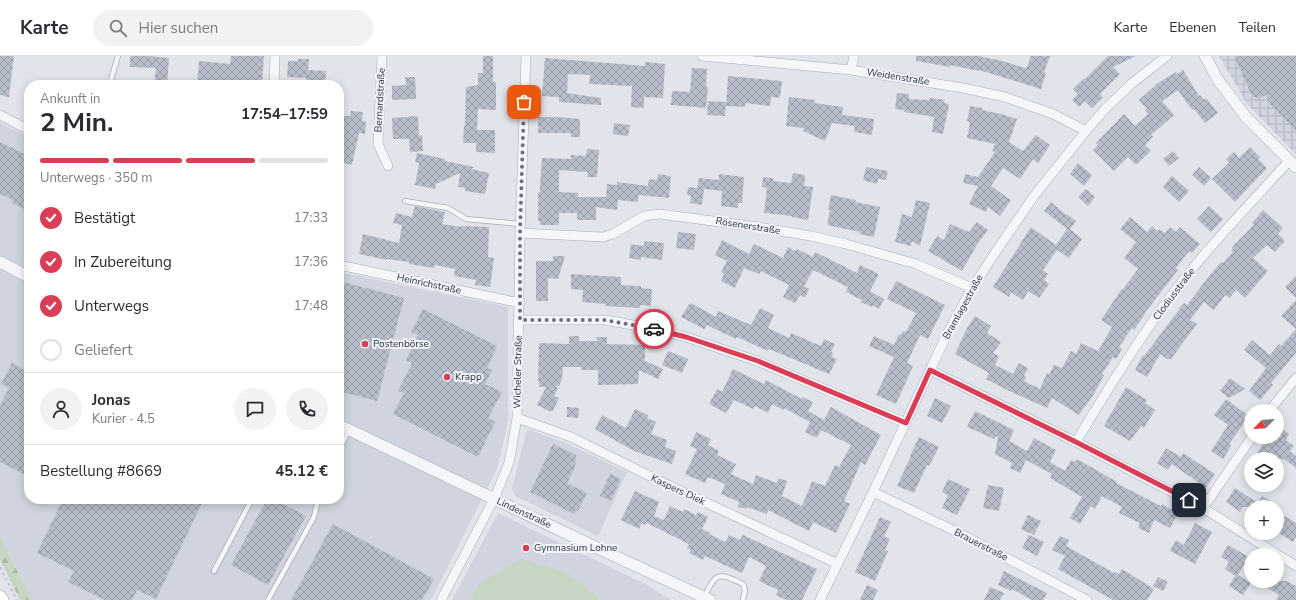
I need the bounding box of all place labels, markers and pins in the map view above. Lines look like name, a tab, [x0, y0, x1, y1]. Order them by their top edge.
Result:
pin	[507, 85, 541, 119]
place label: Postenbörse	[373, 337, 429, 351]
marker: Postenbörse	[360, 339, 370, 349]
place label: Krapp	[455, 370, 482, 384]
marker: Krapp	[442, 372, 452, 382]
pin	[1172, 483, 1206, 517]
place label: Gymnasium Lohne	[534, 541, 617, 555]
marker: Gymnasium Lohne	[521, 543, 531, 553]

